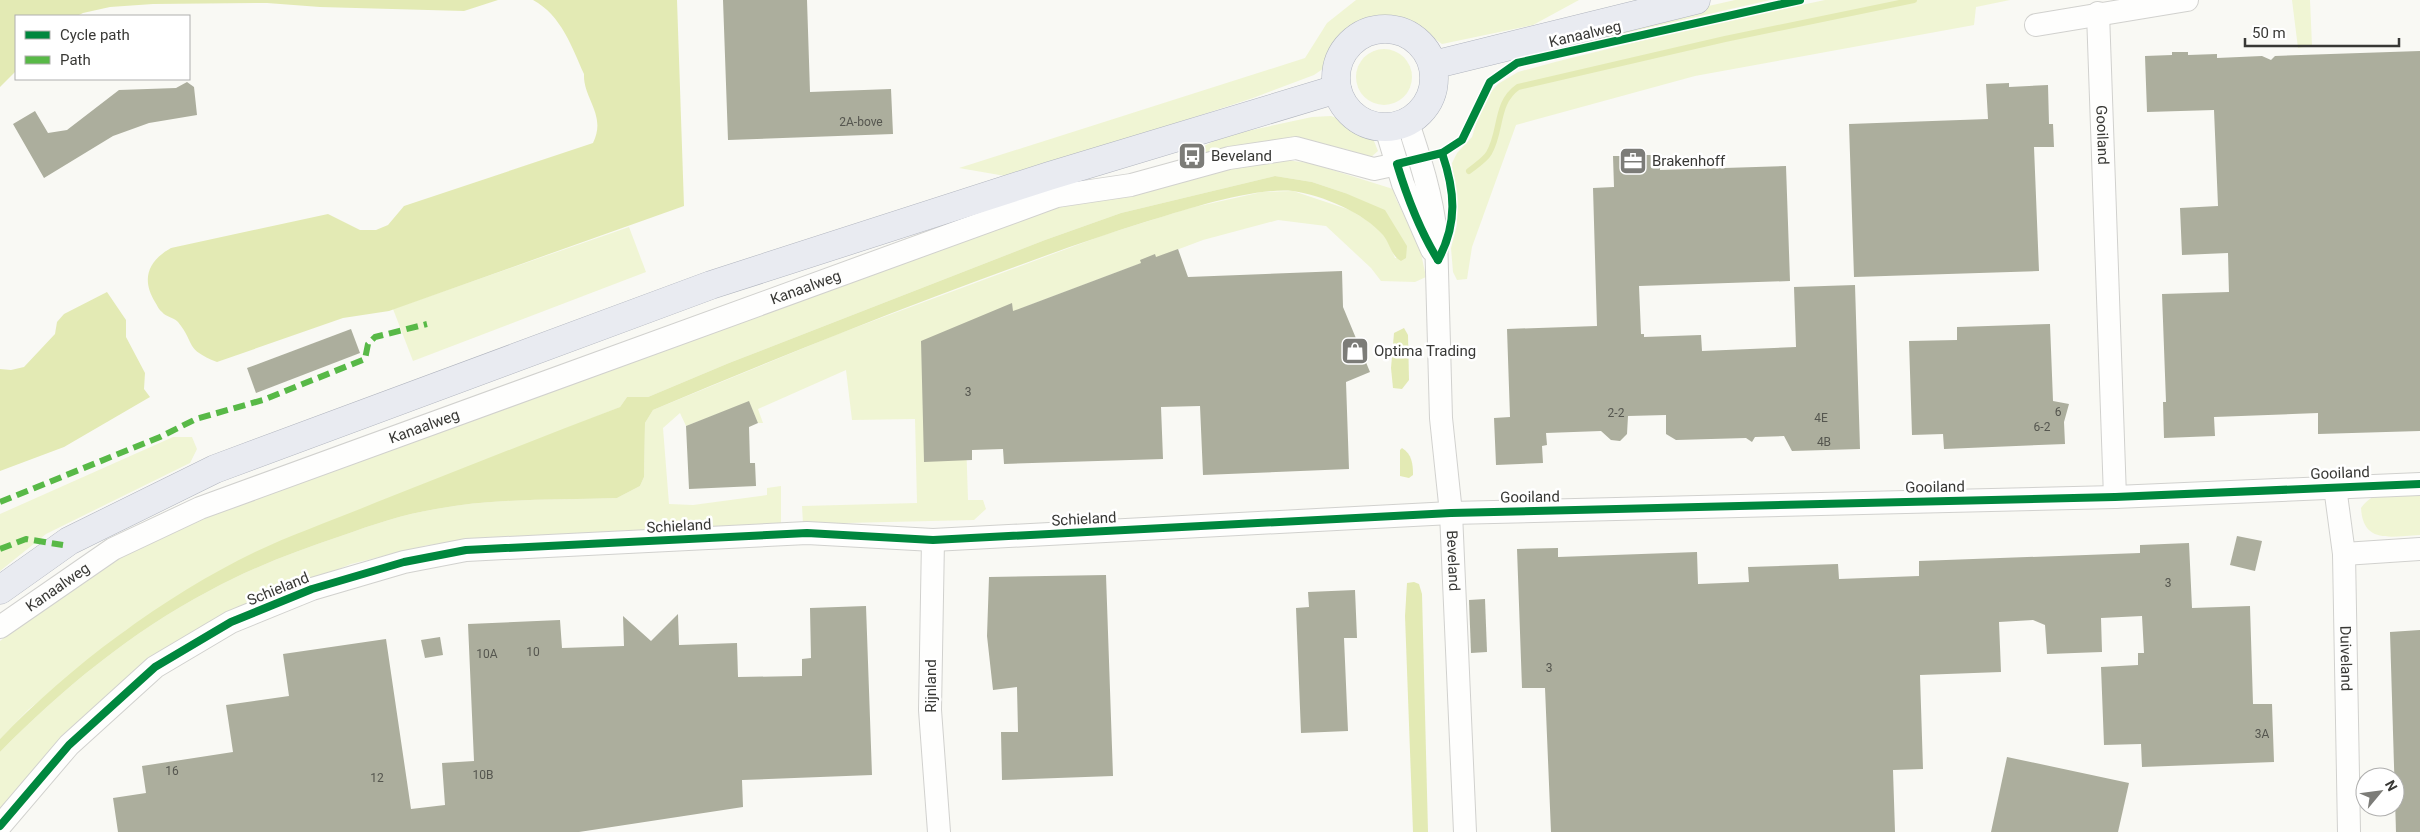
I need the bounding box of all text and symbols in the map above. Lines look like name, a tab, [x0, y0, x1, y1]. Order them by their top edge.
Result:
legend	[15, 15, 190, 80]
scale bar	[2245, 15, 2399, 47]
street label: Kanaalweg	[1547, 17, 1623, 51]
text: 50 m	[2252, 24, 2286, 42]
text: Cycle path	[60, 26, 130, 44]
text: Path	[60, 51, 91, 69]
street label: Gooiland	[2092, 105, 2112, 165]
house number: 2A-bove	[839, 115, 883, 129]
bus stop icon: Beveland	[1177, 141, 1207, 171]
office icon: Brakenhoff	[1618, 146, 1648, 176]
place label: Beveland	[1211, 147, 1272, 165]
place label: Brakenhoff	[1652, 152, 1726, 170]
street label: Kanaalweg	[768, 266, 843, 309]
shop icon: Optima Trading	[1340, 336, 1370, 366]
place label: Optima Trading	[1374, 342, 1476, 360]
house number: 3	[965, 385, 971, 399]
street label: Kanaalweg	[386, 405, 462, 447]
house number: 6	[2055, 405, 2062, 419]
house number: 2-2	[1608, 406, 1625, 420]
house number: 4E	[1814, 411, 1828, 425]
house number: 6-2	[2034, 420, 2051, 434]
house number: 4B	[1817, 435, 1831, 449]
street label: Gooiland	[2310, 463, 2370, 483]
street label: Gooiland	[1905, 477, 1965, 497]
street label: Gooiland	[1500, 487, 1560, 507]
street label: Schieland	[1051, 508, 1117, 530]
street label: Schieland	[646, 515, 712, 537]
street label: Beveland	[1443, 530, 1463, 592]
street label: Kanaalweg	[22, 559, 93, 616]
street label: Schieland	[244, 568, 312, 610]
house number: 3	[2165, 576, 2171, 590]
street label: Duiveland	[2336, 625, 2355, 691]
house number: 10	[526, 645, 540, 659]
house number: 10A	[476, 647, 498, 661]
street label: Rijnland	[922, 659, 940, 713]
house number: 3	[1546, 661, 1552, 675]
house number: 3A	[2255, 727, 2269, 741]
house number: 16	[165, 764, 179, 778]
north arrow	[2355, 767, 2405, 817]
house number: 10B	[473, 768, 493, 782]
house number: 12	[370, 771, 384, 785]
text: N	[2382, 777, 2401, 794]

